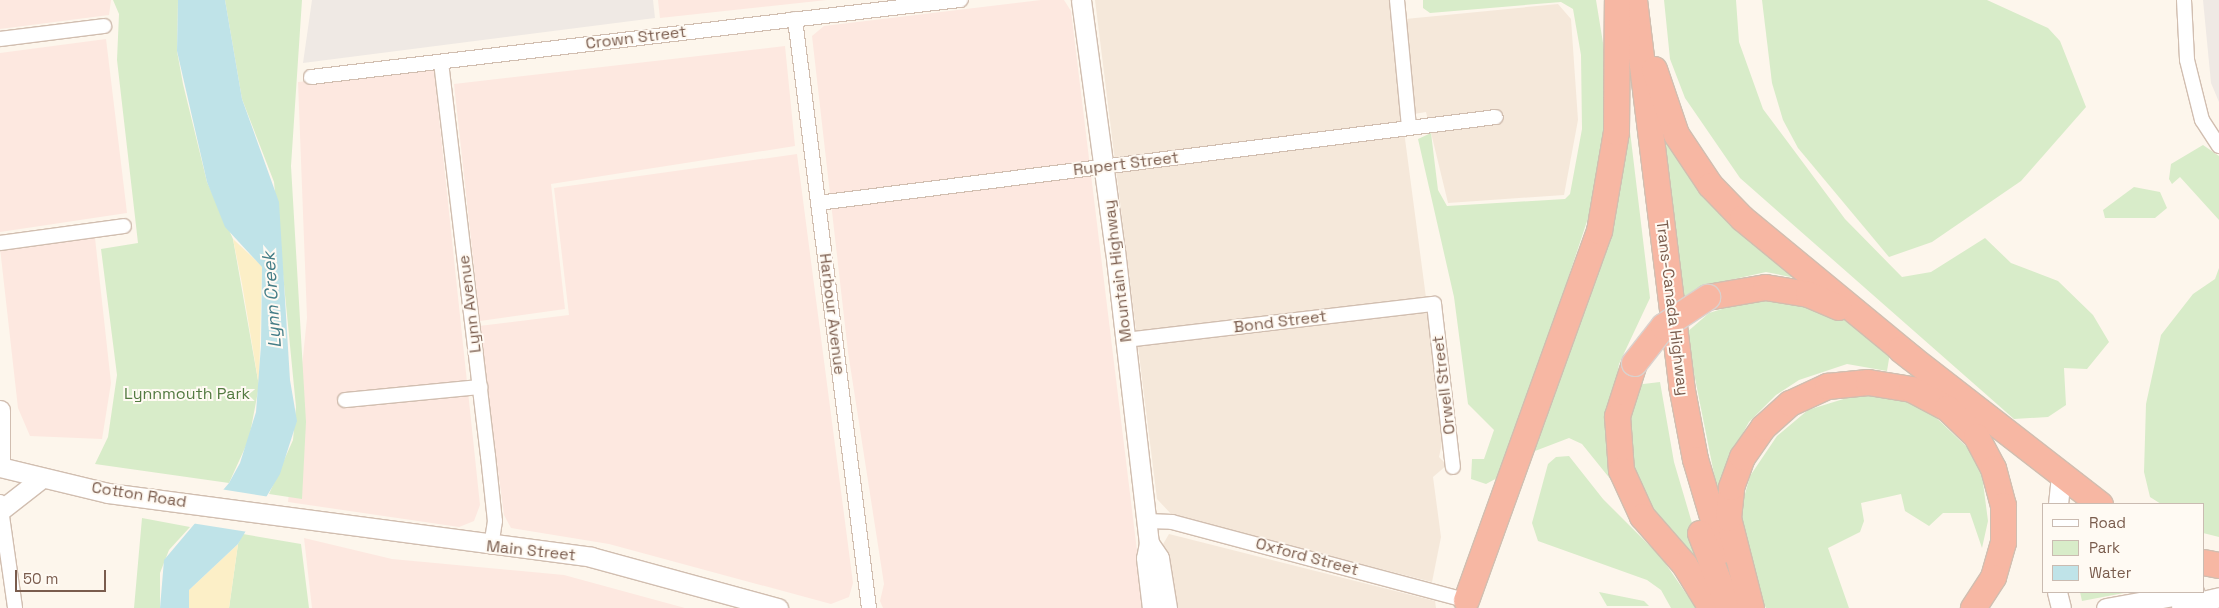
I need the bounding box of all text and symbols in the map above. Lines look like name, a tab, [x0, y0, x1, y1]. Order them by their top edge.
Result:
street label: Crown Street	[585, 22, 687, 54]
street label: Rupert Street	[1072, 148, 1180, 180]
street label: Mountain Highway	[1100, 199, 1136, 343]
street label: Trans-Canada Highway	[1652, 219, 1692, 397]
water label: Lynn Creek	[258, 251, 286, 349]
street label: Harbour Avenue	[815, 252, 849, 376]
street label: Lynn Avenue	[454, 254, 486, 354]
street label: Bond Street	[1232, 307, 1328, 337]
street label: Orwell Street	[1428, 334, 1460, 436]
park label: Lynnmouth Park	[124, 384, 250, 404]
street label: Cotton Road	[90, 478, 188, 512]
legend	[2042, 503, 2204, 593]
text: Road	[2089, 513, 2126, 532]
street label: Oxford Street	[1253, 534, 1361, 580]
street label: Main Street	[485, 537, 577, 565]
text: Park	[2089, 538, 2120, 557]
scale bar	[18, 560, 109, 592]
text: Water	[2089, 563, 2131, 582]
text: 50 m	[23, 569, 58, 588]

